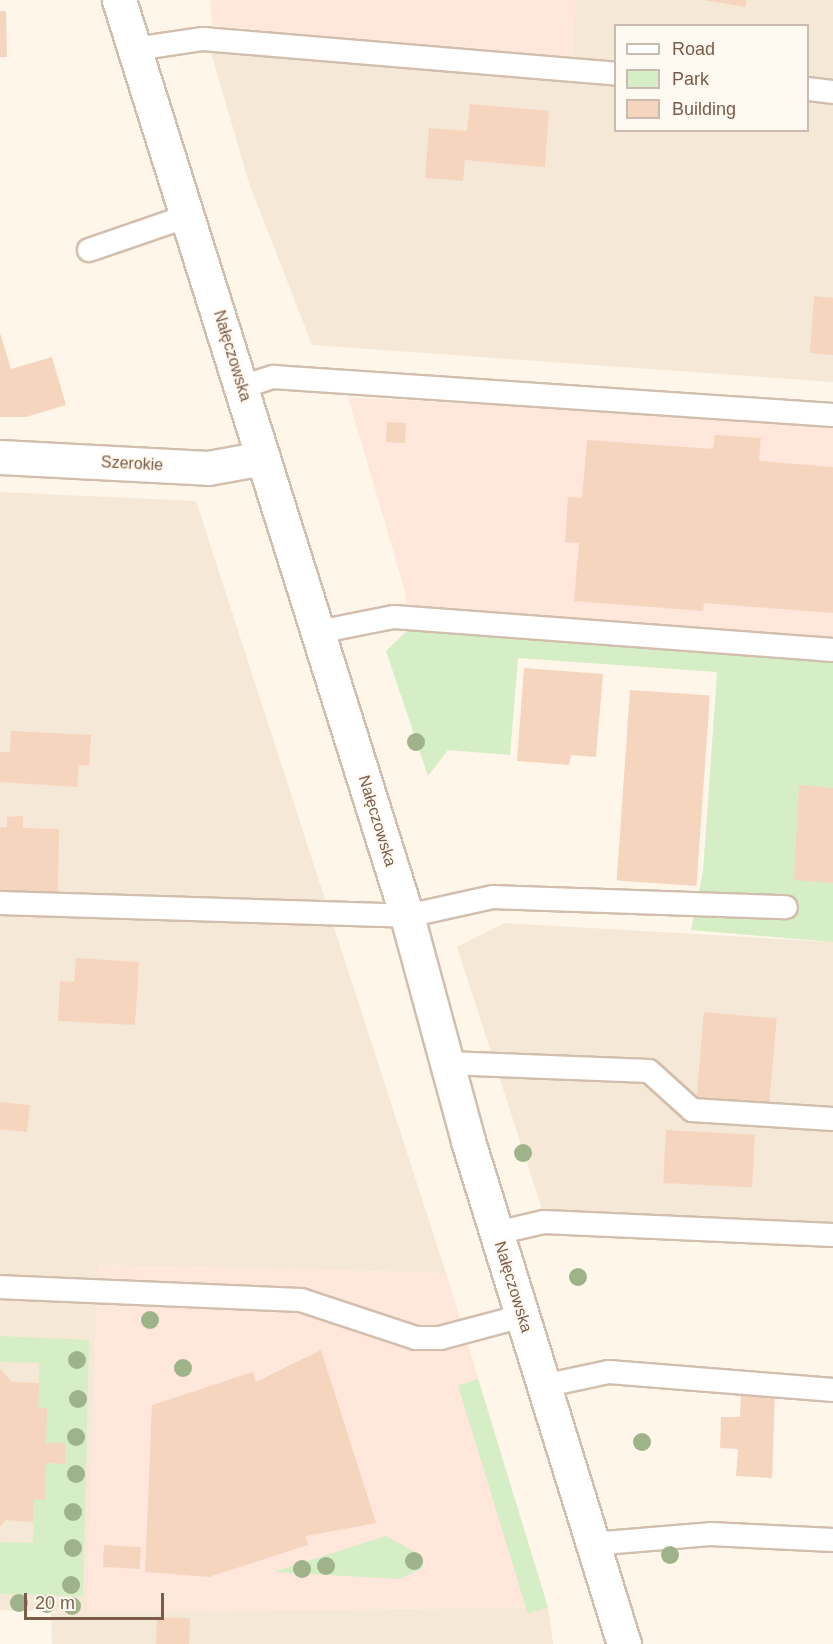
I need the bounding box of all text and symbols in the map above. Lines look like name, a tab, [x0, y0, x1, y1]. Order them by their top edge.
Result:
legend	[614, 24, 809, 132]
text: Road	[672, 39, 715, 59]
text: Park	[672, 69, 709, 89]
text: Building	[672, 99, 736, 119]
street label: Nałęczowska	[209, 308, 255, 404]
street label: Szerokie	[100, 453, 164, 475]
street label: Nałęczowska	[354, 773, 400, 869]
street label: Nałęczowska	[490, 1239, 536, 1335]
scale bar	[27, 1581, 166, 1619]
text: 20 m	[35, 1593, 75, 1613]

